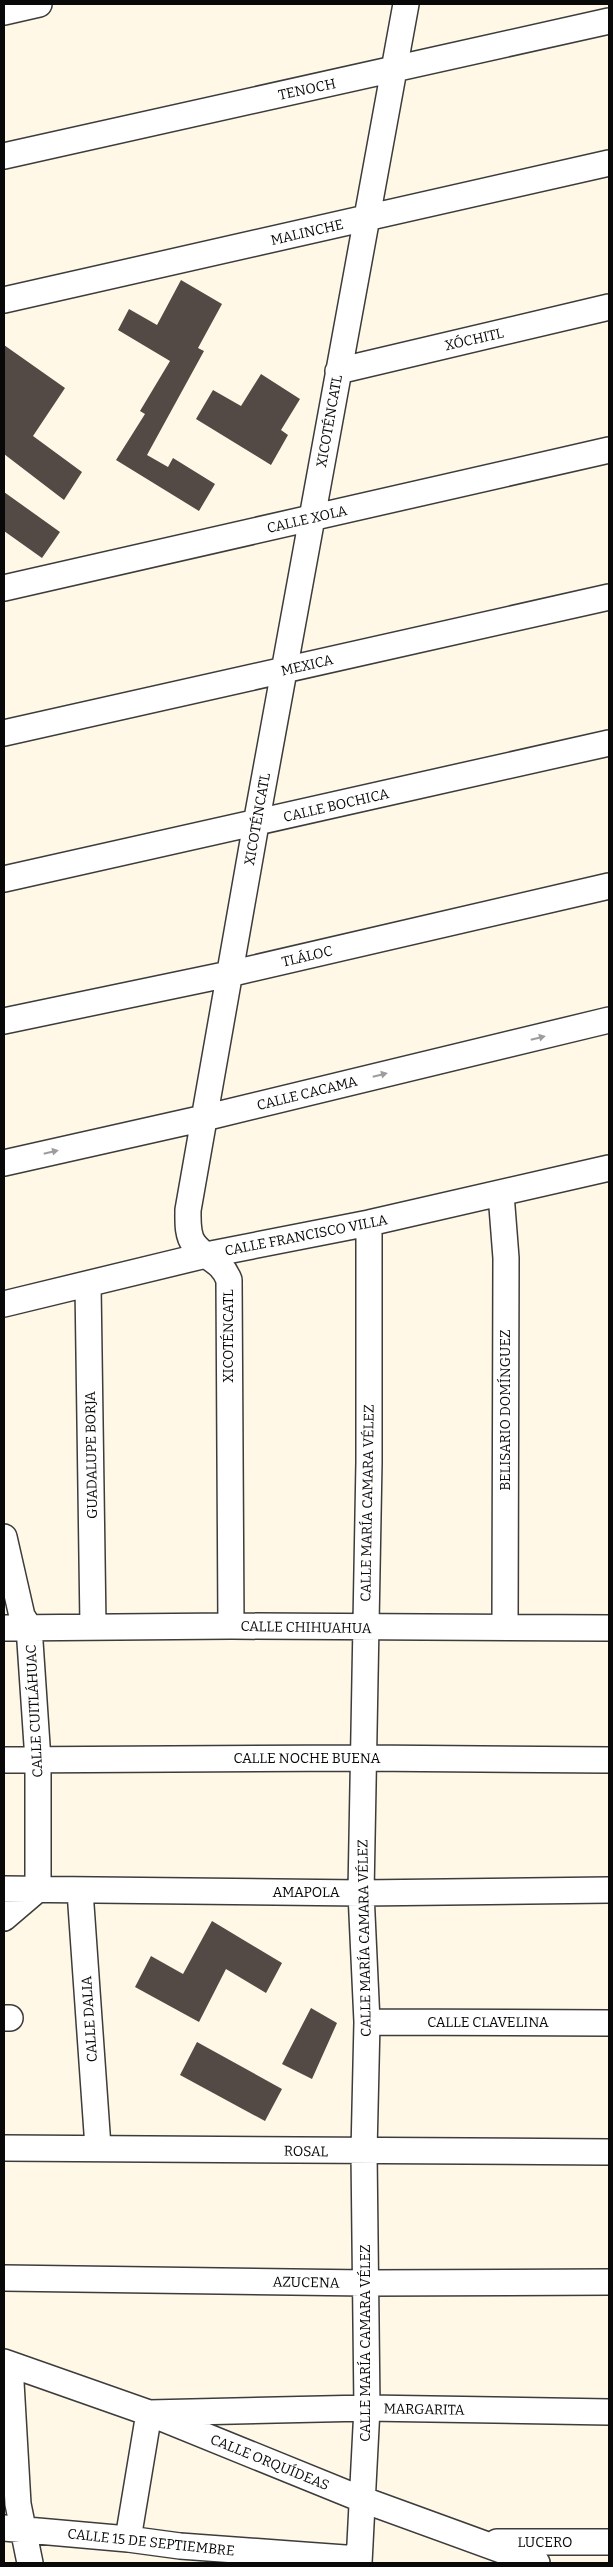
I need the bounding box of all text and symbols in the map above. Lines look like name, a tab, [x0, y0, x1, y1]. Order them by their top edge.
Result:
street label: TENOCH	[277, 75, 337, 104]
street label: MALINCHE	[269, 216, 345, 249]
street label: XÓCHITL	[443, 323, 505, 355]
street label: XICOTÉNCATL	[312, 373, 346, 469]
street label: CALLE XOLA	[265, 502, 349, 537]
street label: MEXICA	[279, 651, 335, 680]
street label: XICOTÉNCATL	[240, 771, 274, 867]
street label: CALLE BOCHICA	[282, 785, 391, 826]
street label: TLÁLOC	[280, 941, 334, 971]
one-way arrow	[531, 1033, 546, 1041]
one-way arrow	[373, 1071, 388, 1079]
street label: CALLE CACAMA	[255, 1073, 359, 1114]
one-way arrow	[44, 1148, 59, 1156]
street label: CALLE FRANCISCO VILLA	[223, 1211, 389, 1260]
street label: XICOTÉNCATL	[219, 1289, 237, 1383]
street label: BELISARIO DOMÍNGUEZ	[496, 1329, 514, 1491]
street label: GUADALUPE BORJA	[82, 1391, 101, 1519]
street label: CALLE MARÍA CAMARA VÉLEZ	[356, 1404, 378, 1602]
street label: CALLE CHIHUAHUA	[240, 1618, 372, 1637]
street label: CALLE CUITLÁHUAC	[22, 1644, 46, 1778]
street label: CALLE NOCHE BUENA	[234, 1750, 381, 1767]
street label: CALLE MARÍA CAMARA VÉLEZ	[353, 1839, 375, 2037]
street label: AMAPOLA	[272, 1884, 340, 1901]
street label: CALLE DALIA	[78, 1975, 101, 2063]
street label: CALLE CLAVELINA	[427, 2014, 549, 2031]
street label: ROSAL	[284, 2143, 329, 2160]
street label: CALLE MARÍA CAMARA VÉLEZ	[356, 2244, 374, 2442]
street label: AZUCENA	[272, 2273, 340, 2292]
street label: MARGARITA	[383, 2400, 465, 2419]
street label: CALLE ORQUÍDEAS	[208, 2430, 332, 2494]
street label: CALLE 15 DE SEPTIEMBRE	[66, 2525, 235, 2560]
street label: LUCERO	[518, 2534, 572, 2551]

